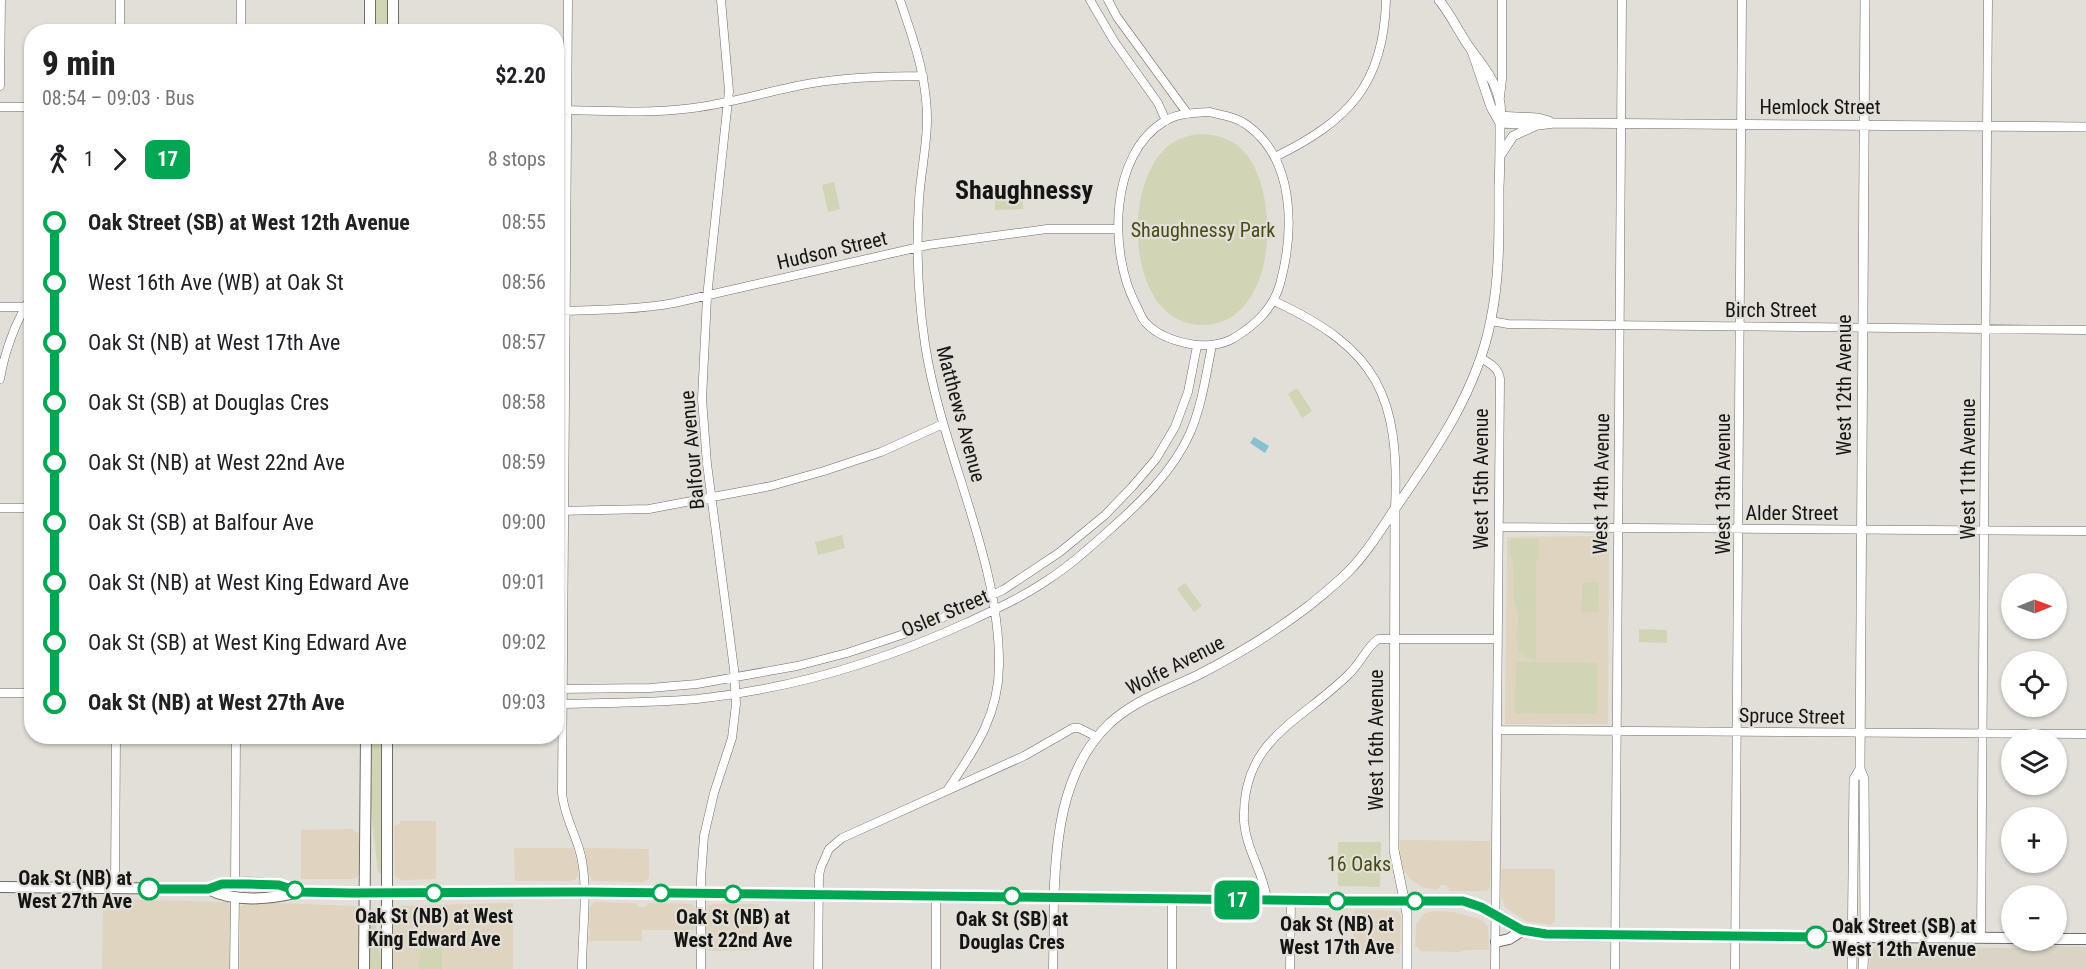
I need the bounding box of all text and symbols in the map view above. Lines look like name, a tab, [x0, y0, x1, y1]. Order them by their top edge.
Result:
text: 9 min	[42, 44, 116, 83]
text: $2.20	[495, 63, 546, 88]
text: 08:54 – 09:03 · Bus	[42, 86, 195, 110]
street label: Hemlock Street	[1759, 95, 1881, 119]
icon: walk	[42, 143, 75, 176]
icon: forward	[103, 143, 136, 176]
text: 1	[84, 147, 94, 171]
text: 17	[157, 147, 178, 171]
text: 8 stops	[488, 147, 546, 171]
district label: Shaughnessy	[955, 175, 1094, 205]
text: Oak Street (SB) at West 12th Avenue	[88, 210, 410, 235]
text: 08:55	[502, 210, 546, 234]
park label: Shaughnessy Park	[1131, 218, 1275, 242]
street label: Hudson Street	[775, 226, 889, 274]
text: West 16th Ave (WB) at Oak St	[88, 270, 344, 295]
text: 08:56	[502, 270, 546, 294]
street label: Birch Street	[1725, 298, 1817, 322]
street label: West 12th Avenue	[1832, 314, 1856, 456]
text: Oak St (NB) at West 17th Ave	[88, 330, 340, 355]
text: 08:57	[502, 330, 546, 354]
street label: Matthews Avenue	[931, 343, 991, 485]
street label: Balfour Avenue	[675, 389, 709, 511]
text: Oak St (SB) at Douglas Cres	[88, 390, 329, 415]
text: 08:58	[502, 390, 546, 414]
street label: West 11th Avenue	[1956, 398, 1980, 540]
street label: West 15th Avenue	[1469, 408, 1493, 550]
street label: West 14th Avenue	[1588, 413, 1614, 555]
street label: West 13th Avenue	[1711, 413, 1735, 555]
text: Oak St (NB) at West 22nd Ave	[88, 450, 345, 475]
text: 08:59	[502, 450, 546, 474]
street label: Alder Street	[1746, 501, 1839, 525]
text: Oak St (SB) at Balfour Ave	[88, 510, 314, 535]
text: 09:00	[502, 510, 546, 534]
text: Oak St (NB) at West King Edward Ave	[88, 570, 409, 595]
text: 09:01	[502, 570, 546, 594]
north arrow	[2001, 573, 2067, 639]
map controls	[2001, 573, 2067, 951]
street label: Osler Street	[898, 584, 992, 642]
text: Oak St (SB) at West King Edward Ave	[88, 630, 407, 655]
text: 09:02	[502, 630, 546, 654]
street label: Wolfe Avenue	[1122, 630, 1228, 700]
button: locate	[2001, 651, 2067, 717]
street label: West 16th Avenue	[1364, 669, 1388, 811]
text: Oak St (NB) at West 27th Ave	[88, 690, 344, 715]
text: 09:03	[502, 690, 546, 714]
street label: Spruce Street	[1739, 703, 1845, 729]
button: layers	[2001, 729, 2067, 795]
button: +	[2001, 807, 2067, 873]
park label: 16 Oaks	[1327, 852, 1391, 876]
place label: Oak St (NB) at West 27th Ave	[17, 866, 132, 913]
marker: Oak St (NB) at West 27th Ave	[138, 878, 160, 900]
line badge: 17	[1210, 880, 1264, 920]
unlabelled marker	[286, 881, 304, 899]
marker: Oak St (NB) at West King Edward Ave	[425, 884, 443, 902]
unlabelled marker	[652, 884, 670, 902]
marker: Oak St (NB) at West 22nd Ave	[724, 885, 742, 903]
button: −	[2001, 885, 2067, 951]
marker: Oak St (SB) at Douglas Cres	[1003, 887, 1021, 905]
text: 17	[1226, 888, 1248, 912]
marker: Oak St (NB) at West 17th Ave	[1328, 892, 1346, 910]
unlabelled marker	[1406, 892, 1424, 910]
place label: Oak St (NB) at West King Edward Ave	[355, 904, 513, 951]
place label: Oak St (NB) at West 22nd Ave	[674, 905, 792, 952]
place label: Oak St (SB) at Douglas Cres	[956, 907, 1068, 954]
place label: Oak St (NB) at West 17th Ave	[1280, 912, 1394, 959]
place label: Oak Street (SB) at West 12th Avenue	[1832, 914, 1976, 961]
marker: Oak Street (SB) at West 12th Avenue	[1805, 926, 1827, 948]

